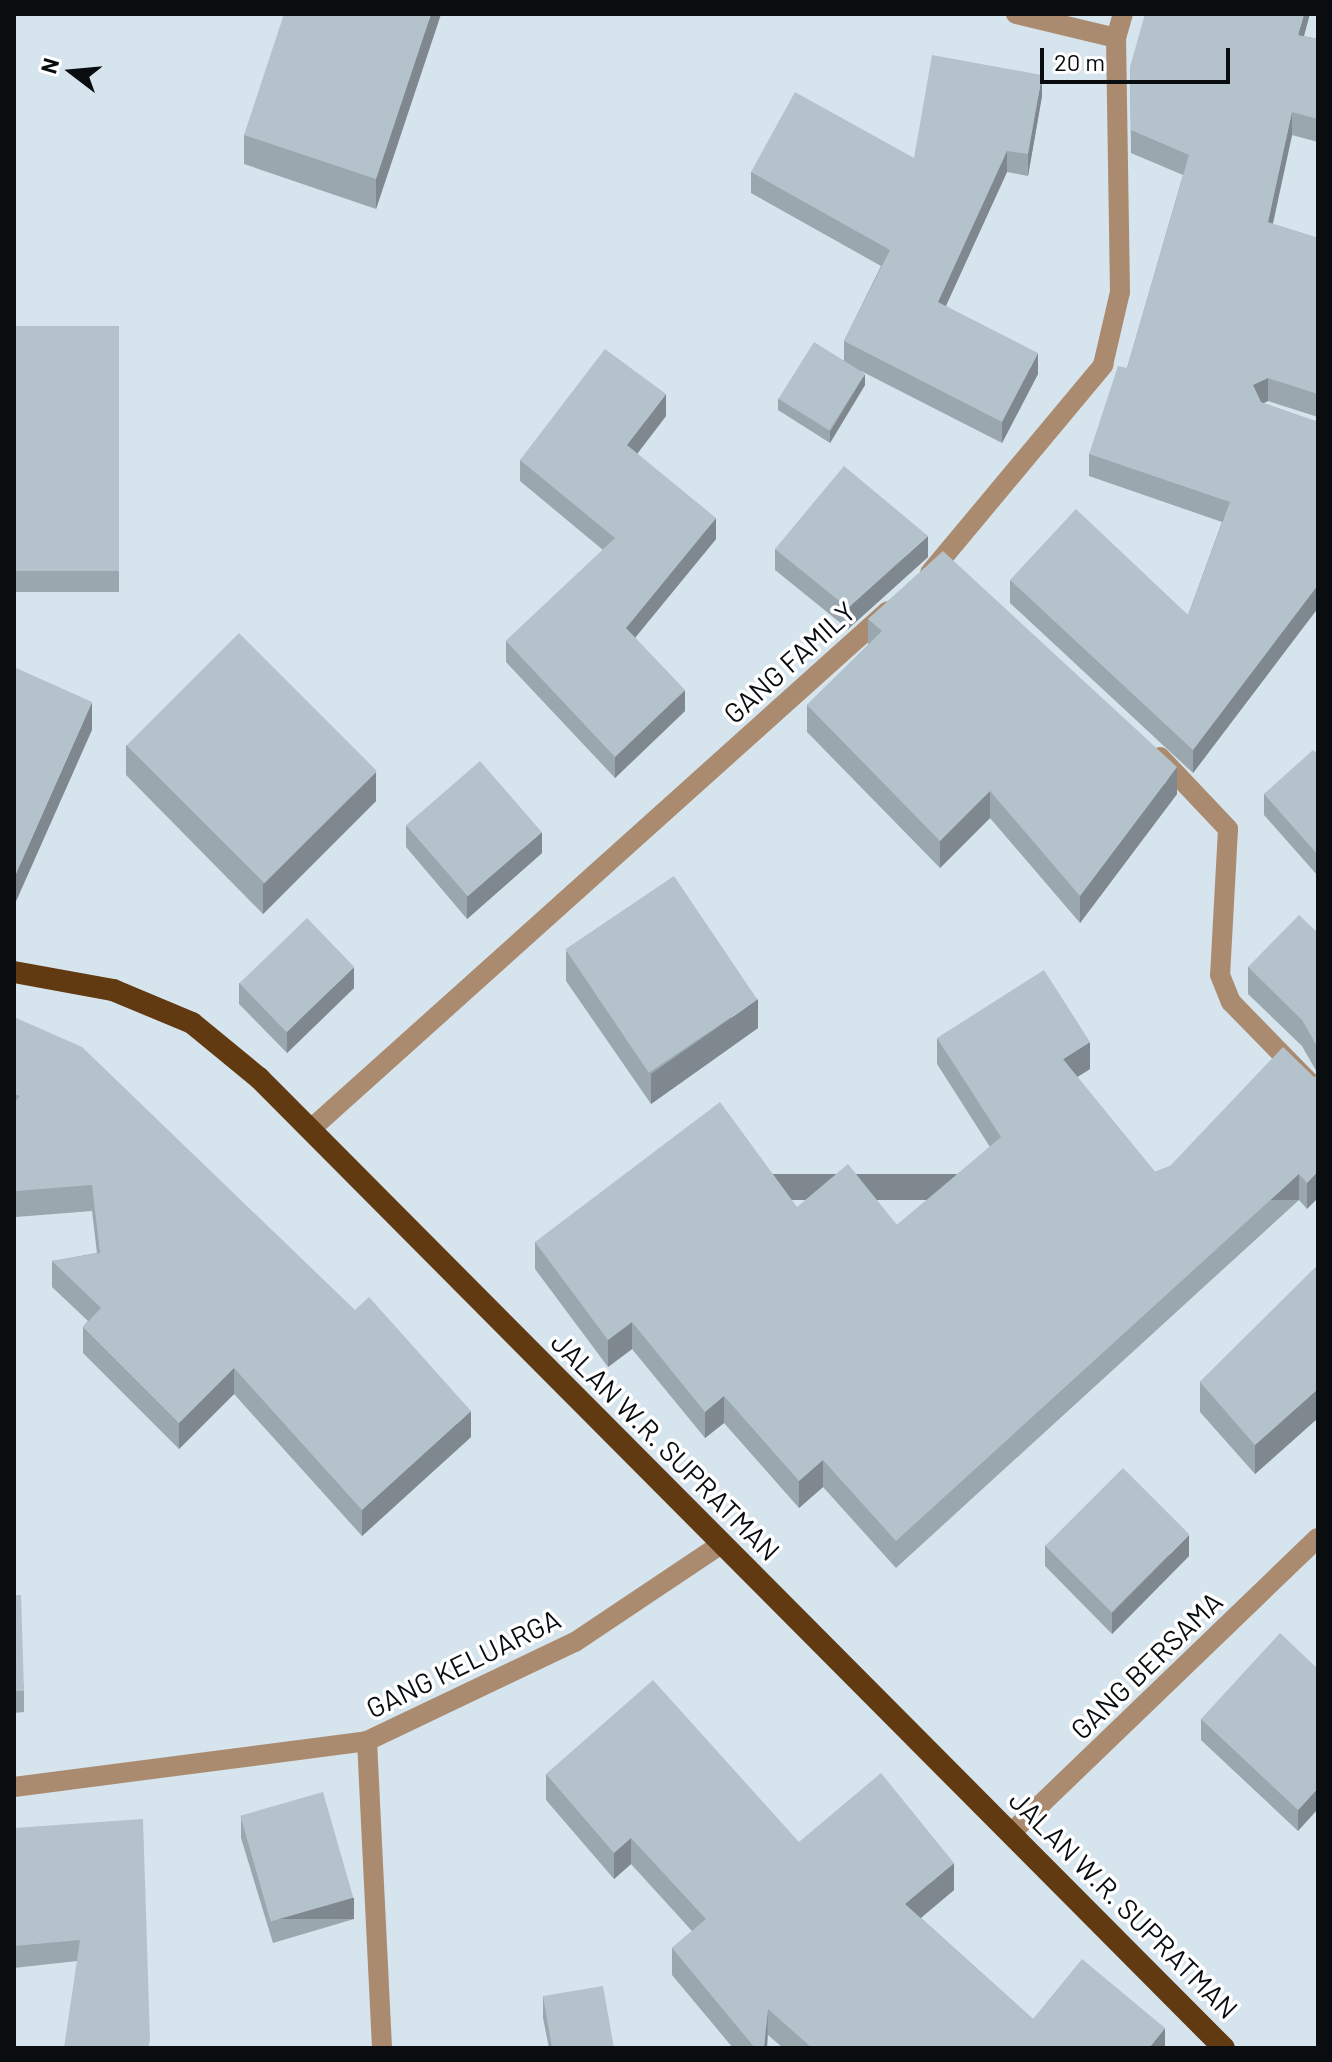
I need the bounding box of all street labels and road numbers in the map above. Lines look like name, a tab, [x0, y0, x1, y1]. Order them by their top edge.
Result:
street label: GANG FAMILY	[716, 594, 862, 730]
street label: JALAN W.R. SUPRATMAN	[545, 1325, 787, 1567]
street label: GANG BERSAMA	[1063, 1584, 1229, 1746]
street label: GANG KELUARGA	[360, 1601, 566, 1725]
street label: JALAN W.R. SUPRATMAN	[1003, 1783, 1245, 2025]

